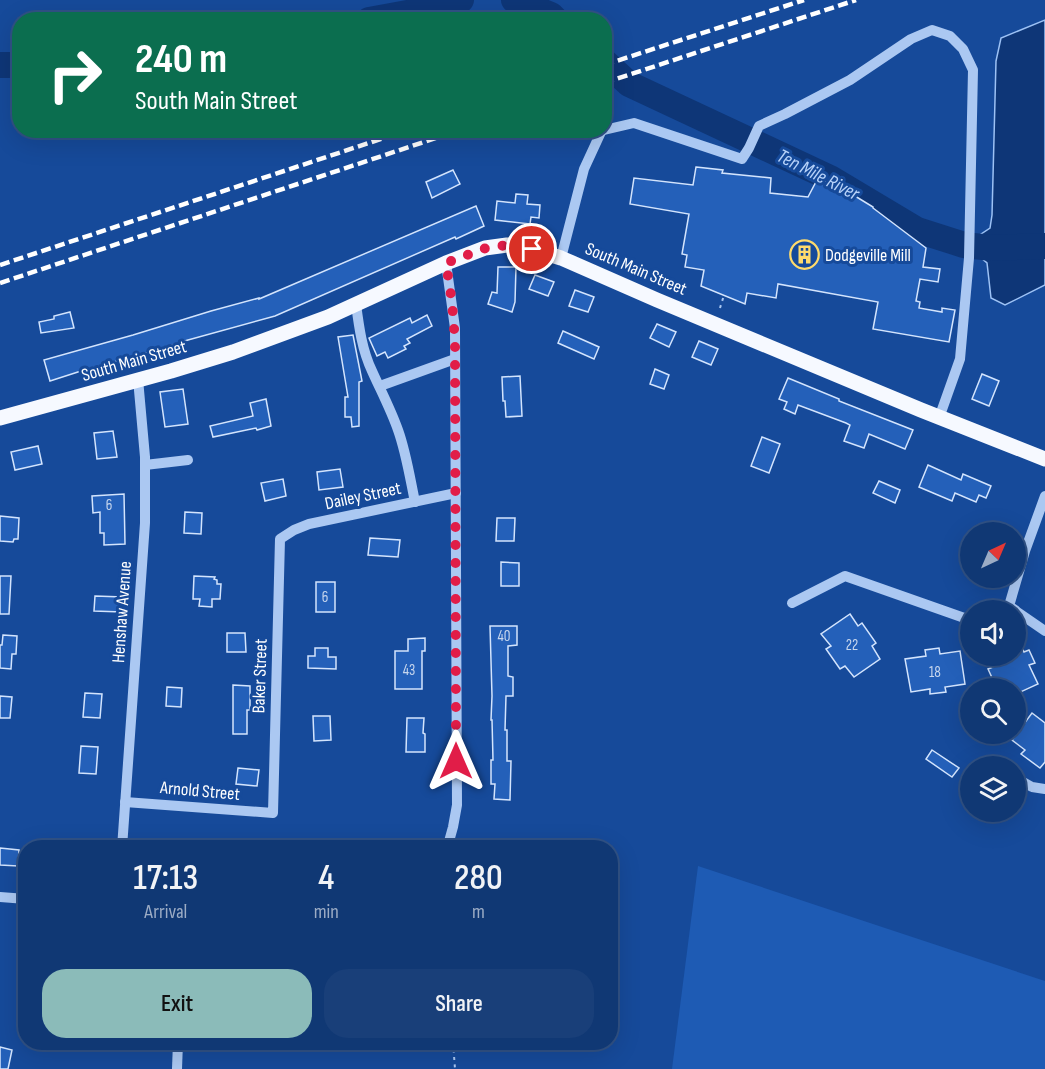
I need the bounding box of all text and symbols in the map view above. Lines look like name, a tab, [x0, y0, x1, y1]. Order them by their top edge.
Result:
text: 240 m	[135, 34, 227, 85]
icon: right	[36, 36, 114, 114]
text: South Main Street	[135, 85, 297, 117]
water label: Ten Mile River	[773, 144, 864, 207]
pin	[506, 223, 557, 274]
icon: arrive	[515, 232, 548, 265]
street label: South Main Street	[582, 238, 690, 300]
building icon: Dodgeville Mill	[788, 239, 820, 271]
place label: Dodgeville Mill	[825, 245, 911, 266]
street label: South Main Street	[79, 336, 189, 386]
street label: Dailey Street	[323, 478, 403, 514]
house number: 6	[106, 496, 112, 515]
north arrow	[960, 522, 1026, 588]
map controls	[960, 522, 1026, 822]
street label: Henshaw Avenue	[108, 560, 136, 664]
house number: 6	[322, 588, 328, 607]
button: sound	[960, 600, 1026, 666]
house number: 40	[498, 627, 510, 646]
house number: 22	[846, 636, 858, 655]
street label: Baker Street	[248, 638, 272, 714]
house number: 43	[403, 661, 415, 680]
house number: 18	[929, 663, 941, 682]
button: search	[960, 678, 1026, 744]
position arrow	[424, 729, 488, 793]
button: layers	[960, 756, 1026, 822]
street label: Arnold Street	[158, 777, 241, 805]
text: 17:13	[133, 857, 198, 900]
text: 4	[318, 857, 334, 900]
text: 280	[454, 857, 503, 900]
text: Arrival	[144, 900, 187, 924]
text: min	[314, 900, 339, 924]
text: m	[472, 900, 485, 924]
button: Exit	[42, 969, 312, 1038]
button: Share	[324, 969, 594, 1038]

